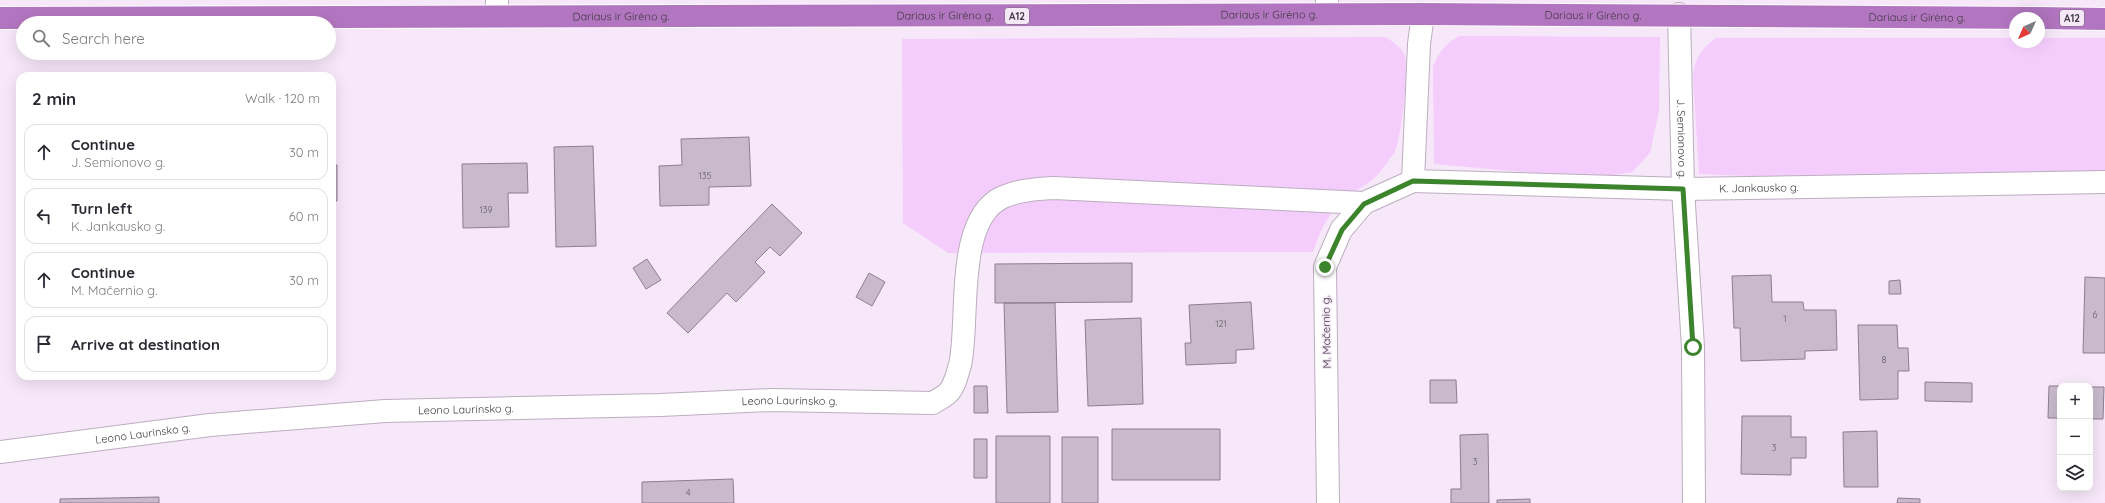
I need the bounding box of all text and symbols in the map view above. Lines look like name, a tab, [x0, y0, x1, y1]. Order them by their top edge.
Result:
street label: Dariaus ir Girėno g.	[1220, 7, 1318, 22]
street label: Dariaus ir Girėno g.	[896, 8, 994, 22]
road number: A12	[1005, 8, 1029, 24]
street label: Dariaus ir Girėno g.	[1544, 8, 1642, 22]
street label: Dariaus ir Girėno g.	[572, 9, 670, 23]
street label: Dariaus ir Girėno g.	[1868, 10, 1966, 25]
road number: A12	[2060, 10, 2084, 26]
north arrow	[2009, 12, 2045, 48]
search box	[16, 16, 336, 60]
icon: search	[30, 27, 52, 49]
text: Search here	[62, 29, 145, 48]
text: 2 min	[32, 88, 76, 109]
text: Walk · 120 m	[245, 90, 320, 106]
street label: J. Semionovo g.	[1674, 99, 1690, 179]
text: Continue	[71, 135, 135, 154]
icon: ahead	[33, 141, 55, 163]
text: 30 m	[289, 144, 319, 160]
text: J. Semionovo g.	[71, 154, 165, 170]
house number: 135	[699, 170, 712, 181]
street label: K. Jankausko g.	[1719, 180, 1799, 195]
text: Turn left	[71, 199, 133, 218]
house number: 139	[479, 204, 493, 215]
icon: left	[33, 205, 55, 227]
text: 60 m	[289, 208, 319, 224]
text: K. Jankausko g.	[71, 218, 165, 234]
route end	[1316, 258, 1334, 276]
text: Continue	[71, 263, 135, 282]
icon: ahead	[33, 269, 55, 291]
text: 30 m	[289, 272, 319, 288]
text: M. Mačernio g.	[71, 282, 158, 298]
street label: M. Mačernio g.	[1318, 295, 1334, 369]
house number: 6	[2093, 309, 2098, 320]
house number: 1	[1783, 313, 1787, 324]
house number: 121	[1215, 318, 1227, 329]
icon: arrive	[33, 333, 55, 355]
text: Arrive at destination	[71, 335, 220, 354]
route start	[1684, 338, 1702, 356]
house number: 8	[1882, 354, 1887, 365]
map controls	[2057, 383, 2093, 491]
button: +	[2057, 383, 2093, 419]
street label: Leono Laurinsko g.	[741, 393, 838, 408]
street label: Leono Laurinsko g.	[418, 401, 514, 417]
button: −	[2057, 419, 2093, 455]
street label: Leono Laurinsko g.	[94, 421, 191, 447]
house number: 3	[1772, 442, 1777, 453]
button: layers	[2057, 455, 2093, 491]
house number: 3	[1473, 456, 1478, 467]
house number: 4	[686, 487, 691, 498]

